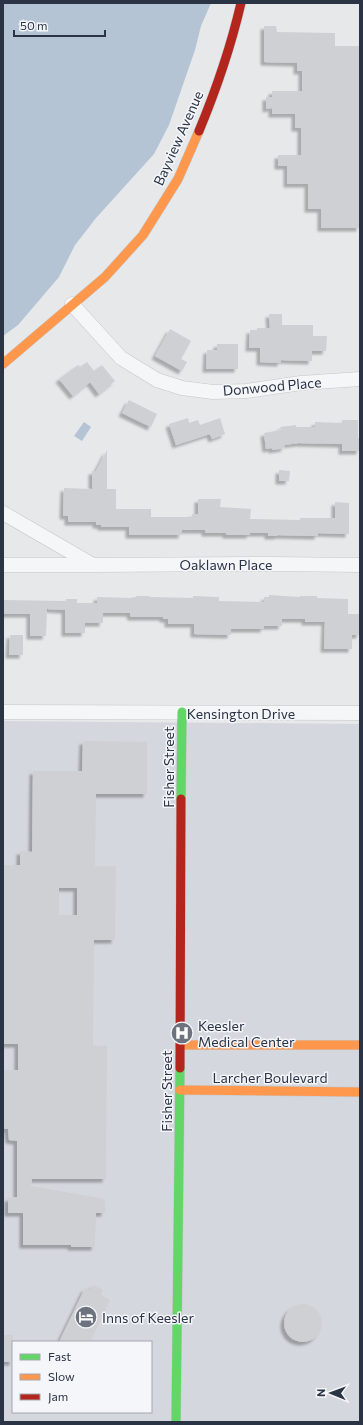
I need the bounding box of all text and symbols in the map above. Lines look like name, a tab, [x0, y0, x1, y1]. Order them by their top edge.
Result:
scale bar	[14, 12, 105, 38]
text: 50 m	[20, 18, 48, 32]
street label: Bayview Avenue	[149, 88, 207, 188]
street label: Donwood Place	[222, 373, 322, 399]
street label: Oaklawn Place	[180, 556, 272, 573]
street label: Kensington Drive	[187, 705, 295, 722]
street label: Fisher Street	[160, 726, 177, 808]
place label: Keesler Medical Center	[198, 1017, 295, 1050]
hospital icon: Keesler Medical Center	[169, 1020, 195, 1046]
street label: Fisher Street	[158, 1050, 175, 1132]
street label: Larcher Boulevard	[212, 1069, 328, 1086]
hotel icon: Inns of Keesler	[73, 1304, 99, 1330]
place label: Inns of Keesler	[102, 1309, 194, 1326]
legend	[12, 1341, 152, 1413]
text: Fast	[48, 1349, 71, 1363]
text: Slow	[48, 1369, 75, 1383]
north arrow	[311, 1373, 351, 1413]
text: Jam	[48, 1389, 68, 1404]
text: N	[314, 1389, 327, 1397]

